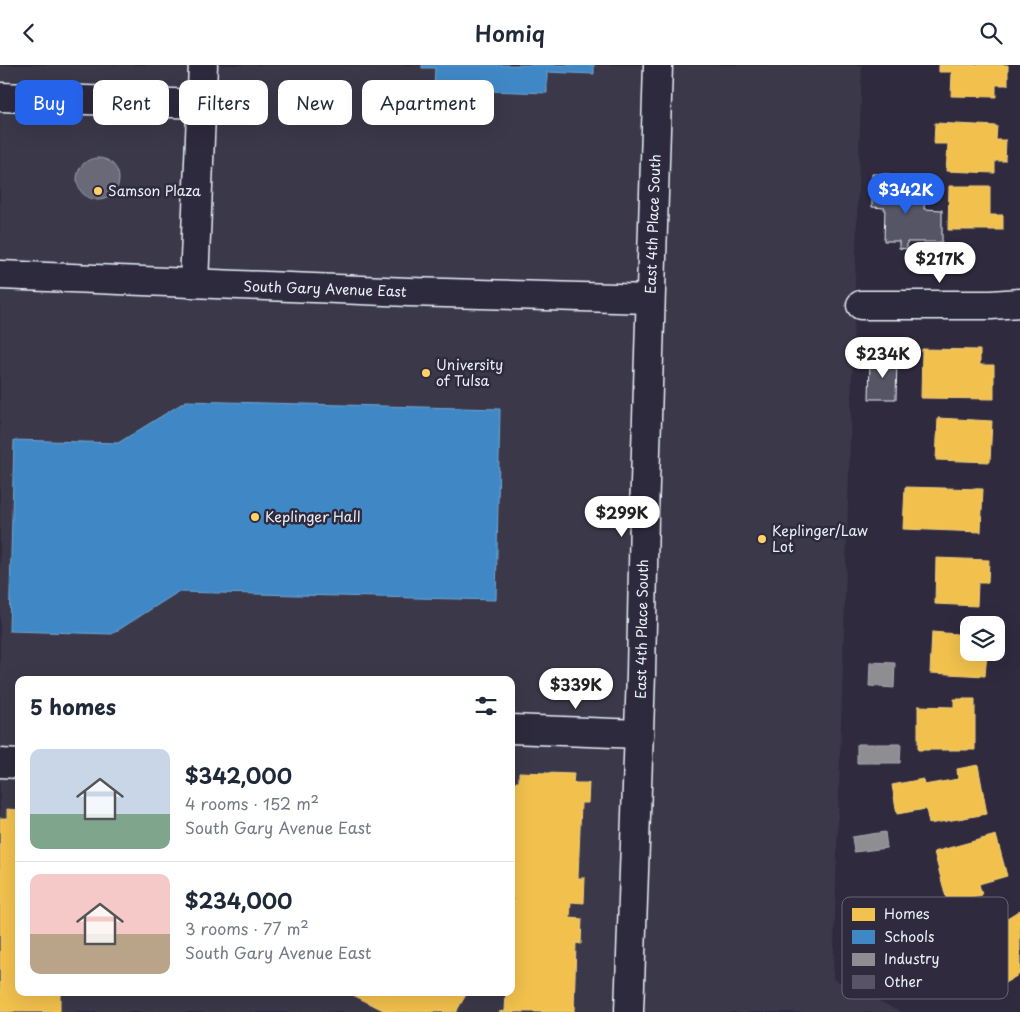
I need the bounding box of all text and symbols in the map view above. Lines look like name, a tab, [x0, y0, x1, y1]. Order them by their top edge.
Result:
text: Homiq	[475, 16, 545, 49]
icon: back	[15, 19, 43, 47]
icon: search	[977, 19, 1005, 47]
chip: Buy	[15, 80, 83, 125]
chip: Rent	[93, 80, 169, 125]
chip: Filters	[179, 80, 268, 125]
chip: New	[278, 80, 352, 125]
chip: Apartment	[362, 80, 494, 125]
street label: East 4th Place South	[640, 154, 665, 294]
pin: $342K	[871, 173, 941, 215]
text: $342K	[879, 177, 933, 201]
place label: Samson Plaza	[108, 180, 201, 201]
marker: Samson Plaza	[92, 185, 104, 197]
pin: $217K	[905, 241, 975, 284]
text: $217K	[916, 246, 964, 270]
street label: South Gary Avenue East	[243, 275, 407, 302]
pin: $234K	[848, 337, 918, 379]
text: $234K	[856, 341, 910, 365]
place label: University of Tulsa	[436, 354, 503, 391]
marker: University of Tulsa	[420, 367, 432, 379]
pin: $299K	[587, 495, 657, 538]
text: $299K	[596, 500, 648, 524]
place label: Keplinger Hall	[265, 506, 360, 527]
marker: Keplinger Hall	[249, 511, 261, 523]
place label: Keplinger/Law Lot	[772, 520, 868, 557]
marker: Keplinger/Law Lot	[756, 533, 768, 545]
street label: East 4th Place South	[630, 559, 653, 699]
map controls	[960, 616, 1005, 661]
button: layers	[960, 616, 1005, 661]
pin: $339K	[541, 667, 611, 710]
text: $339K	[550, 672, 602, 696]
text: 5 homes	[30, 690, 116, 722]
icon: filters	[472, 692, 500, 720]
text: $342,000	[185, 759, 292, 791]
icon: home	[70, 769, 130, 829]
text: 4 rooms · 152 m²	[185, 791, 319, 815]
text: South Gary Avenue East	[185, 815, 371, 839]
text: $234,000	[185, 884, 292, 916]
icon: home	[70, 894, 130, 954]
legend	[842, 897, 1008, 999]
text: Homes	[884, 903, 930, 924]
text: 3 rooms · 77 m²	[185, 916, 309, 940]
text: Schools	[884, 926, 934, 947]
text: South Gary Avenue East	[185, 940, 371, 964]
text: Industry	[884, 948, 939, 969]
text: Other	[884, 971, 923, 992]

